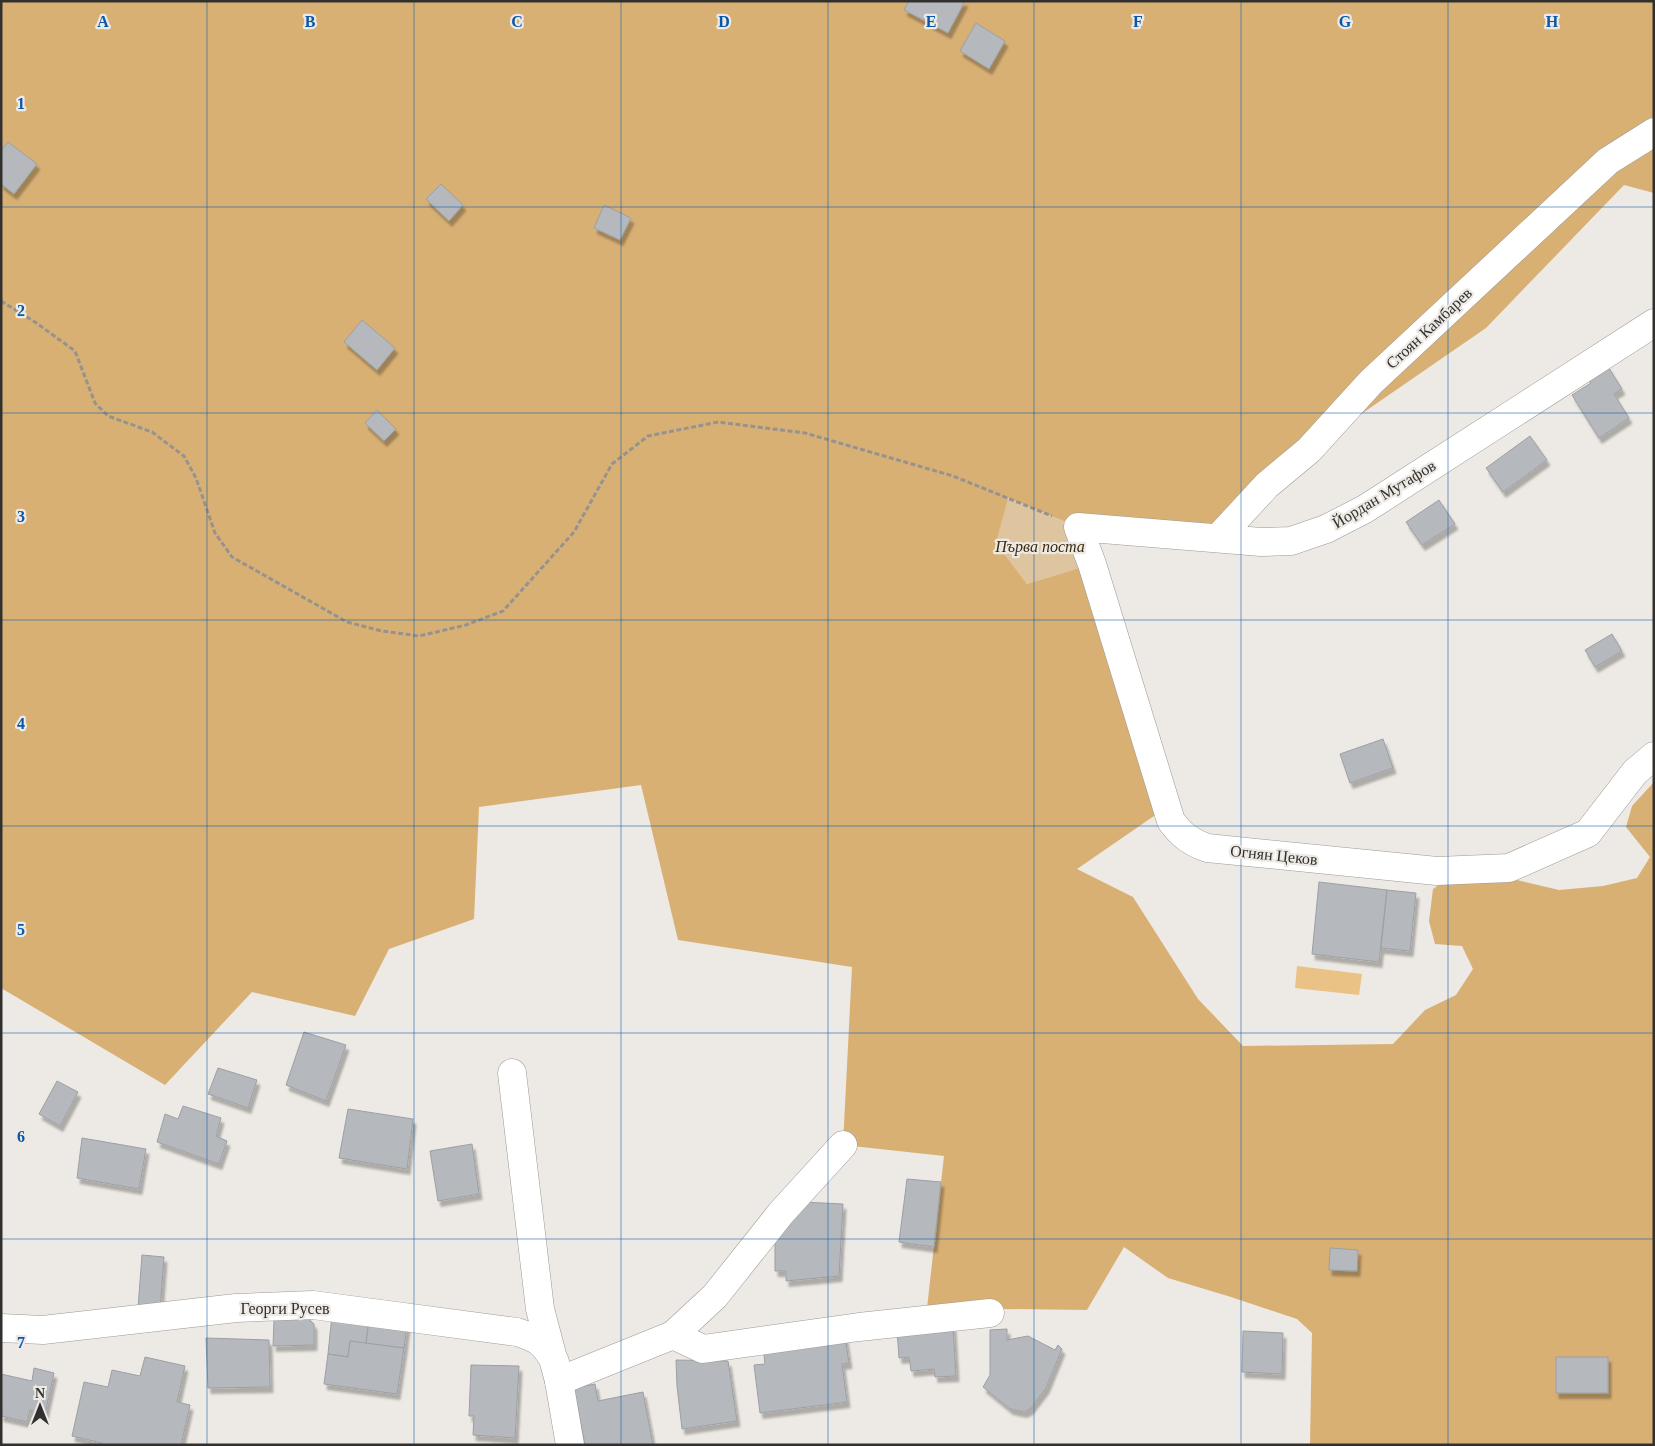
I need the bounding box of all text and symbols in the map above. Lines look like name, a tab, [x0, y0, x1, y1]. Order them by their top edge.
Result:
text: A	[97, 13, 109, 30]
text: B	[305, 13, 316, 30]
text: C	[511, 13, 523, 30]
text: D	[718, 13, 730, 30]
text: E	[926, 13, 936, 30]
text: F	[1133, 13, 1143, 30]
text: G	[1339, 13, 1352, 30]
text: H	[1546, 13, 1559, 30]
text: 1	[17, 95, 25, 112]
street label: Стоян Камбарев	[1383, 284, 1476, 373]
text: 2	[17, 302, 25, 319]
street label: Йордан Мутафов	[1329, 455, 1439, 532]
text: 3	[17, 508, 25, 525]
park label: Първа поста	[994, 538, 1085, 556]
text: 4	[17, 715, 25, 732]
street label: Огнян Цеков	[1229, 842, 1319, 869]
text: 5	[17, 921, 25, 938]
text: 6	[17, 1128, 25, 1145]
street label: Георги Русев	[240, 1300, 330, 1318]
text: 7	[17, 1334, 25, 1351]
north arrow	[15, 1381, 65, 1431]
text: N	[35, 1386, 45, 1401]

